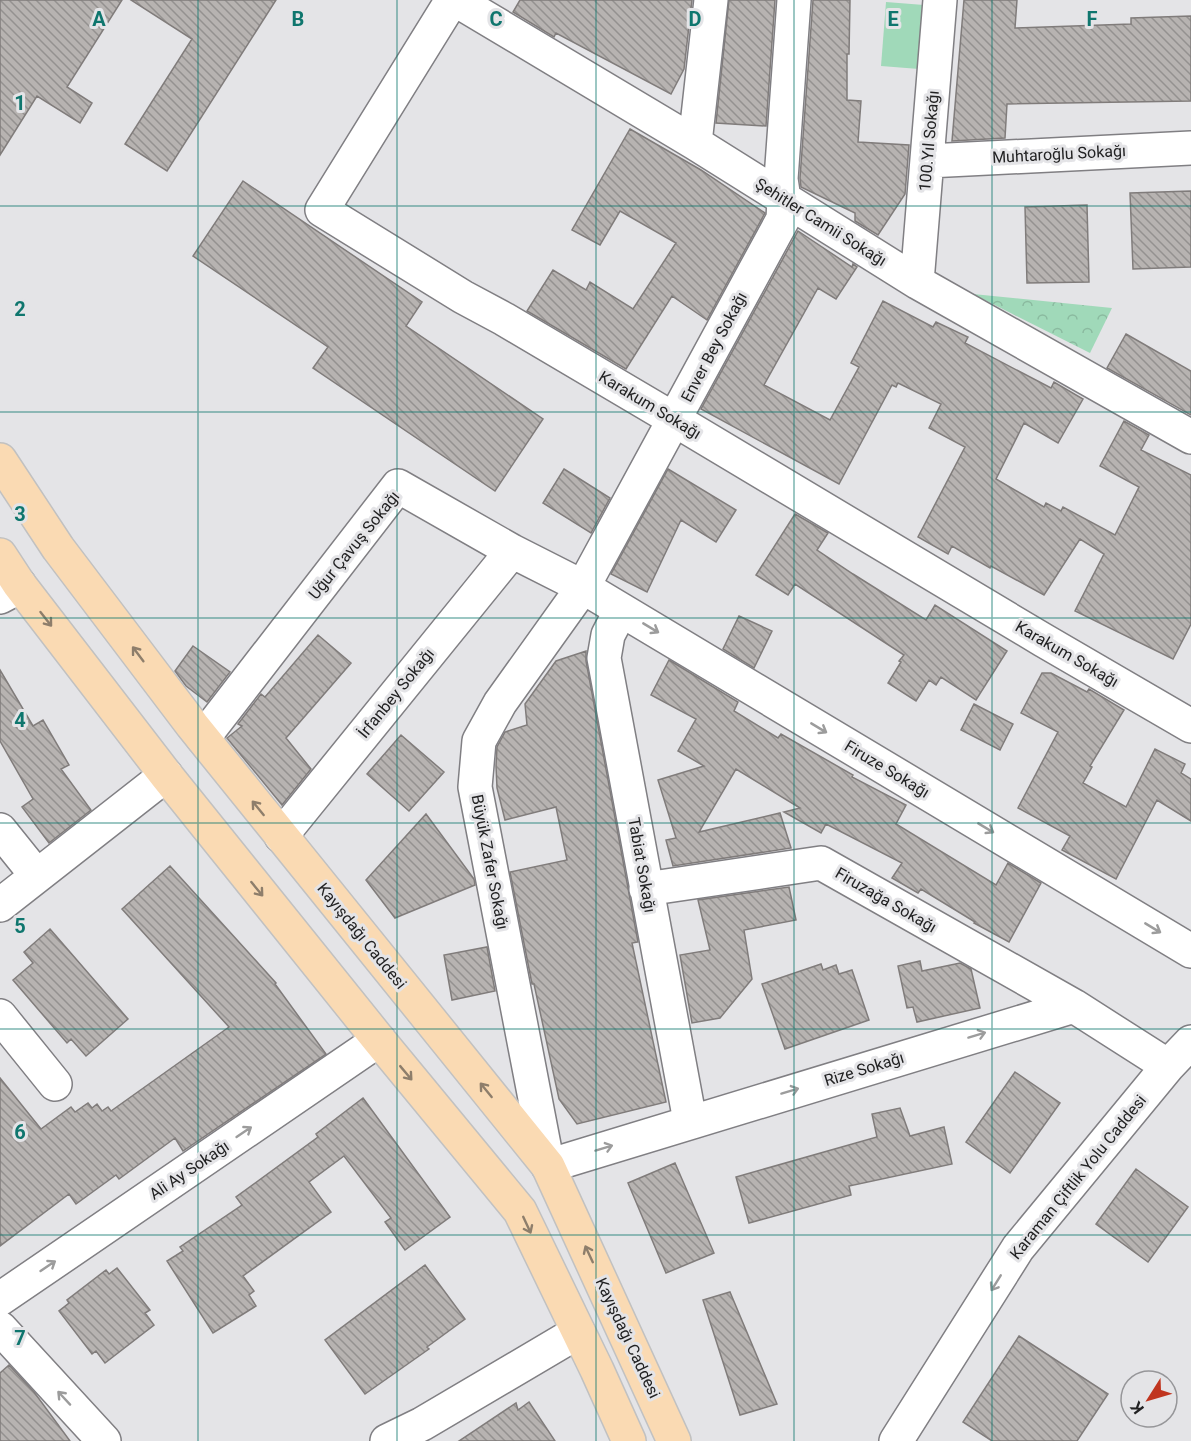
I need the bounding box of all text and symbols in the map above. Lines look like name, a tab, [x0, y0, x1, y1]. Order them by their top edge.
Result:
text: A	[92, 7, 106, 31]
text: B	[292, 7, 304, 31]
text: C	[489, 7, 503, 31]
text: D	[689, 7, 702, 31]
text: E	[887, 7, 899, 31]
text: F	[1087, 7, 1098, 31]
street label: 100.Yıl Sokağı	[915, 90, 943, 192]
text: 1	[14, 91, 26, 115]
street label: Muhtaroğlu Sokağı	[992, 141, 1126, 167]
street label: Şehitler Camii Sokağı	[752, 174, 890, 270]
street label: Enver Bey Sokağı	[677, 289, 751, 405]
text: 2	[14, 297, 26, 321]
street label: Karakum Sokağı	[595, 367, 705, 443]
street label: Uğur Çavuş Sokağı	[305, 487, 403, 603]
text: 3	[14, 502, 26, 526]
one-way arrow	[40, 611, 53, 627]
street label: Karakum Sokağı	[1012, 617, 1122, 691]
one-way arrow	[642, 623, 659, 635]
street label: İrfanbey Sokağı	[354, 644, 438, 742]
one-way arrow	[132, 646, 145, 662]
text: 4	[14, 708, 26, 732]
one-way arrow	[810, 723, 827, 735]
street label: Firuze Sokağı	[841, 736, 933, 802]
street label: Büyük Zafer Sokağı	[468, 793, 512, 931]
one-way arrow	[252, 800, 265, 816]
street label: Tabiat Sokağı	[624, 816, 660, 914]
one-way arrow	[977, 823, 994, 835]
street label: Firuzağa Sokağı	[832, 863, 940, 937]
street label: Kayışdağı Caddesi	[313, 879, 411, 993]
one-way arrow	[251, 881, 264, 897]
text: 5	[14, 914, 26, 938]
one-way arrow	[1144, 923, 1161, 935]
one-way arrow	[967, 1029, 986, 1040]
street label: Rize Sokağı	[822, 1048, 906, 1090]
one-way arrow	[399, 1065, 413, 1080]
one-way arrow	[480, 1082, 493, 1098]
one-way arrow	[780, 1085, 799, 1096]
street label: Karaman Çiftlik Yolu Caddesi	[1006, 1091, 1150, 1263]
text: 6	[14, 1120, 26, 1144]
one-way arrow	[235, 1126, 252, 1138]
street label: Ali Ay Sokağı	[145, 1136, 233, 1204]
one-way arrow	[594, 1142, 613, 1153]
one-way arrow	[522, 1216, 534, 1234]
one-way arrow	[583, 1246, 594, 1264]
one-way arrow	[40, 1260, 56, 1272]
one-way arrow	[989, 1274, 1001, 1291]
street label: Kayışdağı Caddesi	[592, 1275, 664, 1401]
text: 7	[14, 1326, 26, 1350]
north arrow	[1119, 1369, 1179, 1429]
one-way arrow	[57, 1391, 71, 1406]
text: K	[1126, 1397, 1148, 1418]

